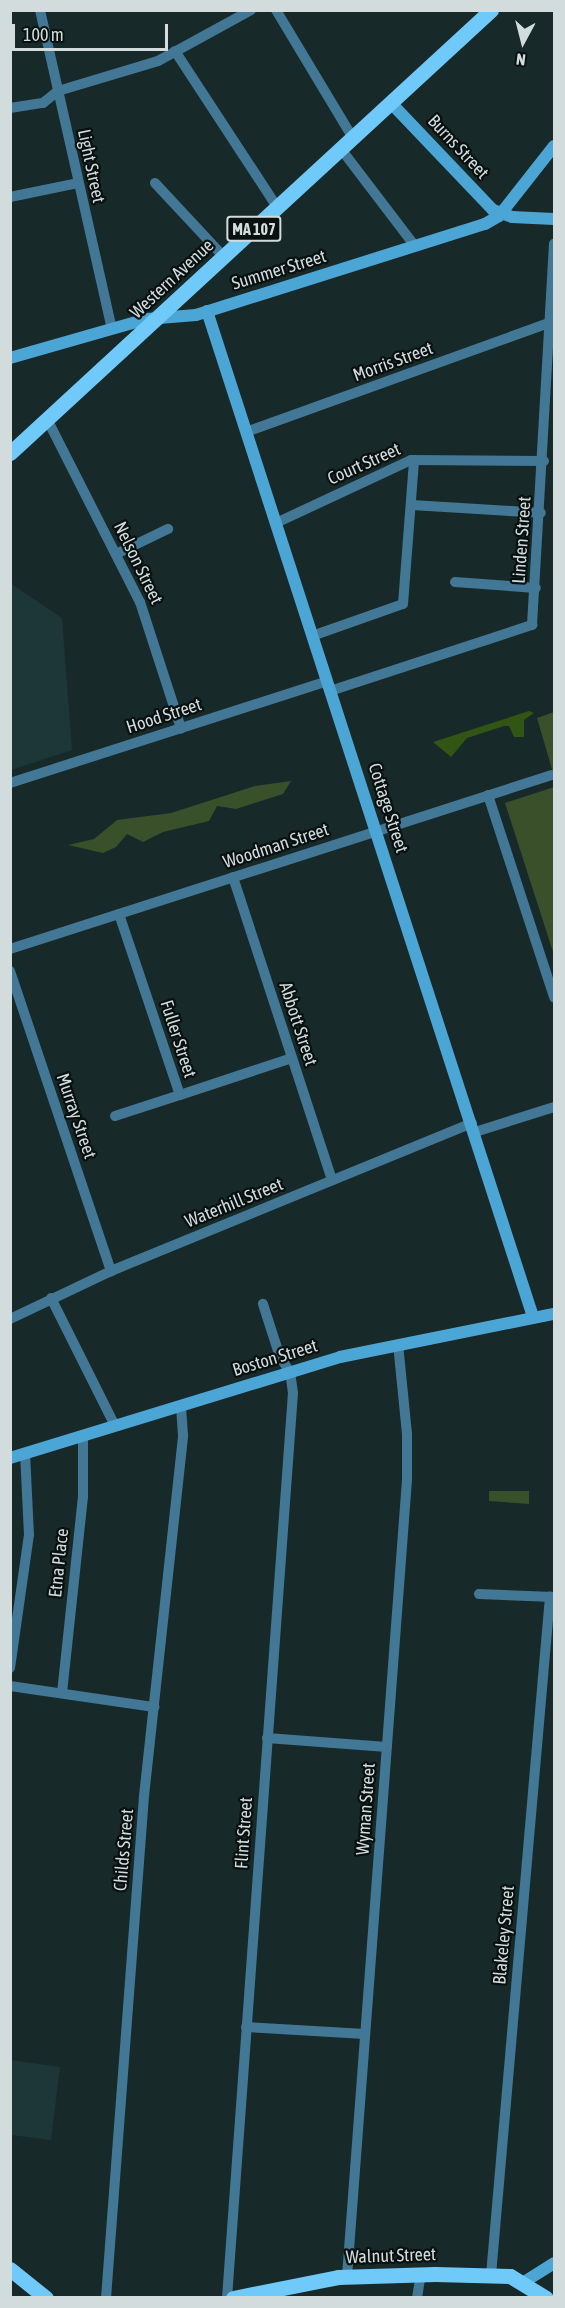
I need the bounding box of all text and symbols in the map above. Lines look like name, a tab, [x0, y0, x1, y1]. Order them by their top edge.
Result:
scale bar	[15, 12, 171, 50]
north arrow	[493, 12, 553, 72]
text: 100 m	[23, 24, 64, 45]
text: N	[515, 50, 527, 69]
street label: Burns Street	[423, 111, 493, 183]
street label: Light Street	[73, 127, 109, 205]
road number: MA 107	[226, 216, 282, 242]
street label: Western Avenue	[126, 235, 218, 323]
street label: Summer Street	[229, 245, 329, 295]
street label: Morris Street	[350, 338, 436, 386]
street label: Court Street	[324, 438, 404, 490]
street label: Linden Street	[508, 496, 536, 584]
street label: Nelson Street	[109, 518, 167, 608]
street label: Hood Street	[124, 694, 204, 738]
street label: Cottage Street	[363, 761, 413, 855]
street label: Woodman Street	[220, 819, 332, 873]
street label: Abbott Street	[274, 979, 322, 1069]
street label: Fuller Street	[155, 997, 201, 1081]
street label: Murray Street	[51, 1071, 101, 1161]
street label: Waterhill Street	[182, 1174, 286, 1232]
street label: Boston Street	[230, 1335, 320, 1381]
street label: Etna Place	[45, 1527, 73, 1599]
street label: Wyman Street	[352, 1762, 380, 1856]
street label: Flint Street	[231, 1796, 257, 1870]
street label: Childs Street	[110, 1808, 138, 1892]
street label: Blakeley Street	[489, 1885, 519, 1985]
street label: Walnut Street	[346, 2244, 436, 2268]

